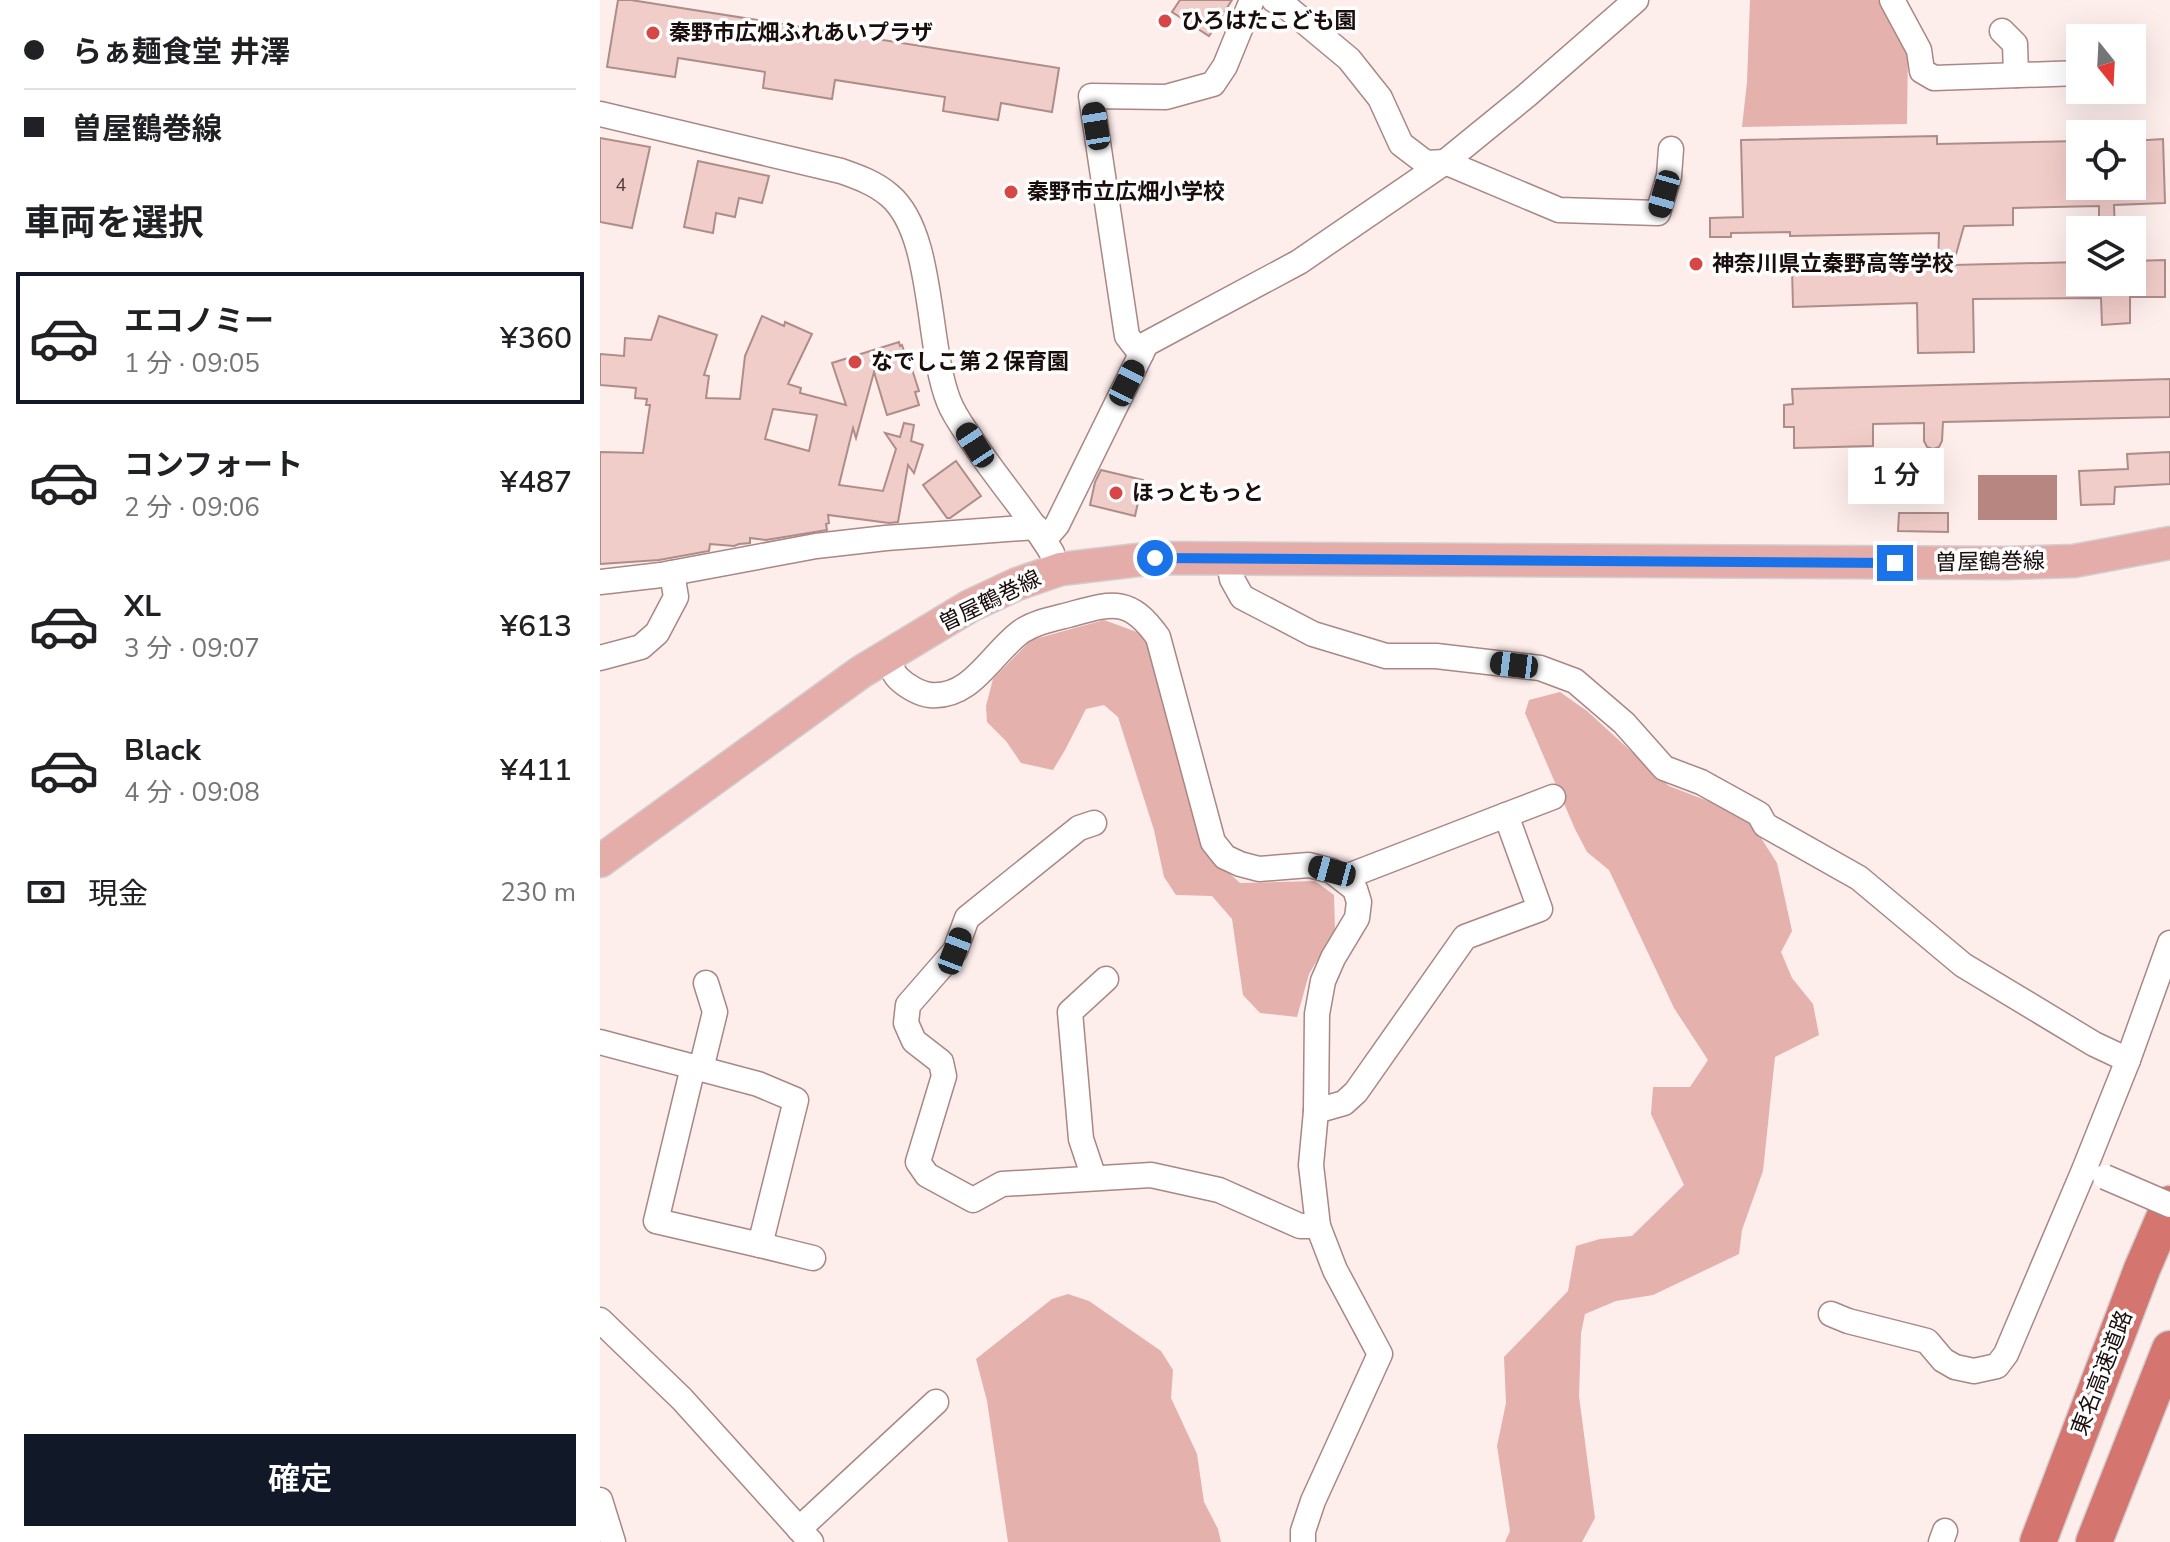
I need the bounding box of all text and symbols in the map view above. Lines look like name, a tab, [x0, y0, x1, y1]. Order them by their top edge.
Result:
place label: ひろはたこども園	[1181, 6, 1357, 36]
marker: ひろはたこども園	[1156, 12, 1174, 30]
place label: 秦野市広畑ふれあいプラザ	[669, 18, 933, 48]
marker: 秦野市広畑ふれあいプラザ	[644, 24, 662, 42]
north arrow	[2066, 24, 2146, 104]
map controls	[2066, 24, 2146, 296]
text: らぁ麺食堂 井澤	[72, 32, 290, 73]
car	[1080, 100, 1112, 152]
text: 曽屋鶴巻線	[72, 109, 222, 150]
button: locate	[2066, 120, 2146, 200]
car	[1646, 168, 1682, 220]
house number: 4	[616, 173, 627, 197]
place label: 秦野市立広畑小学校	[1027, 177, 1225, 207]
marker: 秦野市立広畑小学校	[1002, 183, 1020, 201]
text: 車両を選択	[24, 199, 204, 248]
button: layers	[2066, 216, 2146, 296]
place label: 神奈川県立秦野高等学校	[1712, 249, 1954, 279]
marker: 神奈川県立秦野高等学校	[1687, 255, 1705, 273]
text: エコノミー	[124, 301, 274, 342]
icon: car	[28, 302, 100, 374]
text: ¥360	[500, 318, 572, 359]
text: 1 分 · 09:05	[124, 346, 260, 381]
place label: なでしこ第２保育園	[871, 347, 1069, 377]
marker: なでしこ第２保育園	[846, 353, 864, 371]
car	[1106, 356, 1148, 410]
car	[952, 418, 998, 472]
text: コンフォート	[124, 445, 303, 486]
icon: car	[28, 446, 100, 518]
callout: 1 分	[1847, 447, 1943, 503]
text: 1 分	[1872, 458, 1920, 493]
text: ¥487	[500, 462, 572, 503]
place label: ほっともっと	[1132, 478, 1264, 508]
marker: ほっともっと	[1107, 484, 1125, 502]
text: 2 分 · 09:06	[124, 490, 260, 525]
route start	[1137, 540, 1173, 576]
route end	[1877, 545, 1913, 581]
street label: 曽屋鶴巻線	[1935, 546, 2045, 578]
street label: 曽屋鶴巻線	[934, 563, 1046, 639]
text: XL	[124, 586, 161, 627]
icon: car	[28, 590, 100, 662]
text: ¥613	[500, 606, 572, 647]
text: 3 分 · 09:07	[124, 631, 260, 666]
car	[1489, 650, 1539, 680]
text: Black	[124, 730, 201, 771]
icon: car	[28, 734, 100, 806]
text: ¥411	[500, 750, 572, 791]
text: 4 分 · 09:08	[124, 775, 260, 810]
car	[1306, 853, 1358, 889]
icon: cash	[24, 870, 68, 914]
text: 現金	[88, 874, 148, 915]
text: 230 m	[500, 875, 576, 910]
car	[935, 924, 975, 978]
street label: 東名高速道路	[2064, 1306, 2140, 1440]
button: 確定	[24, 1434, 576, 1526]

